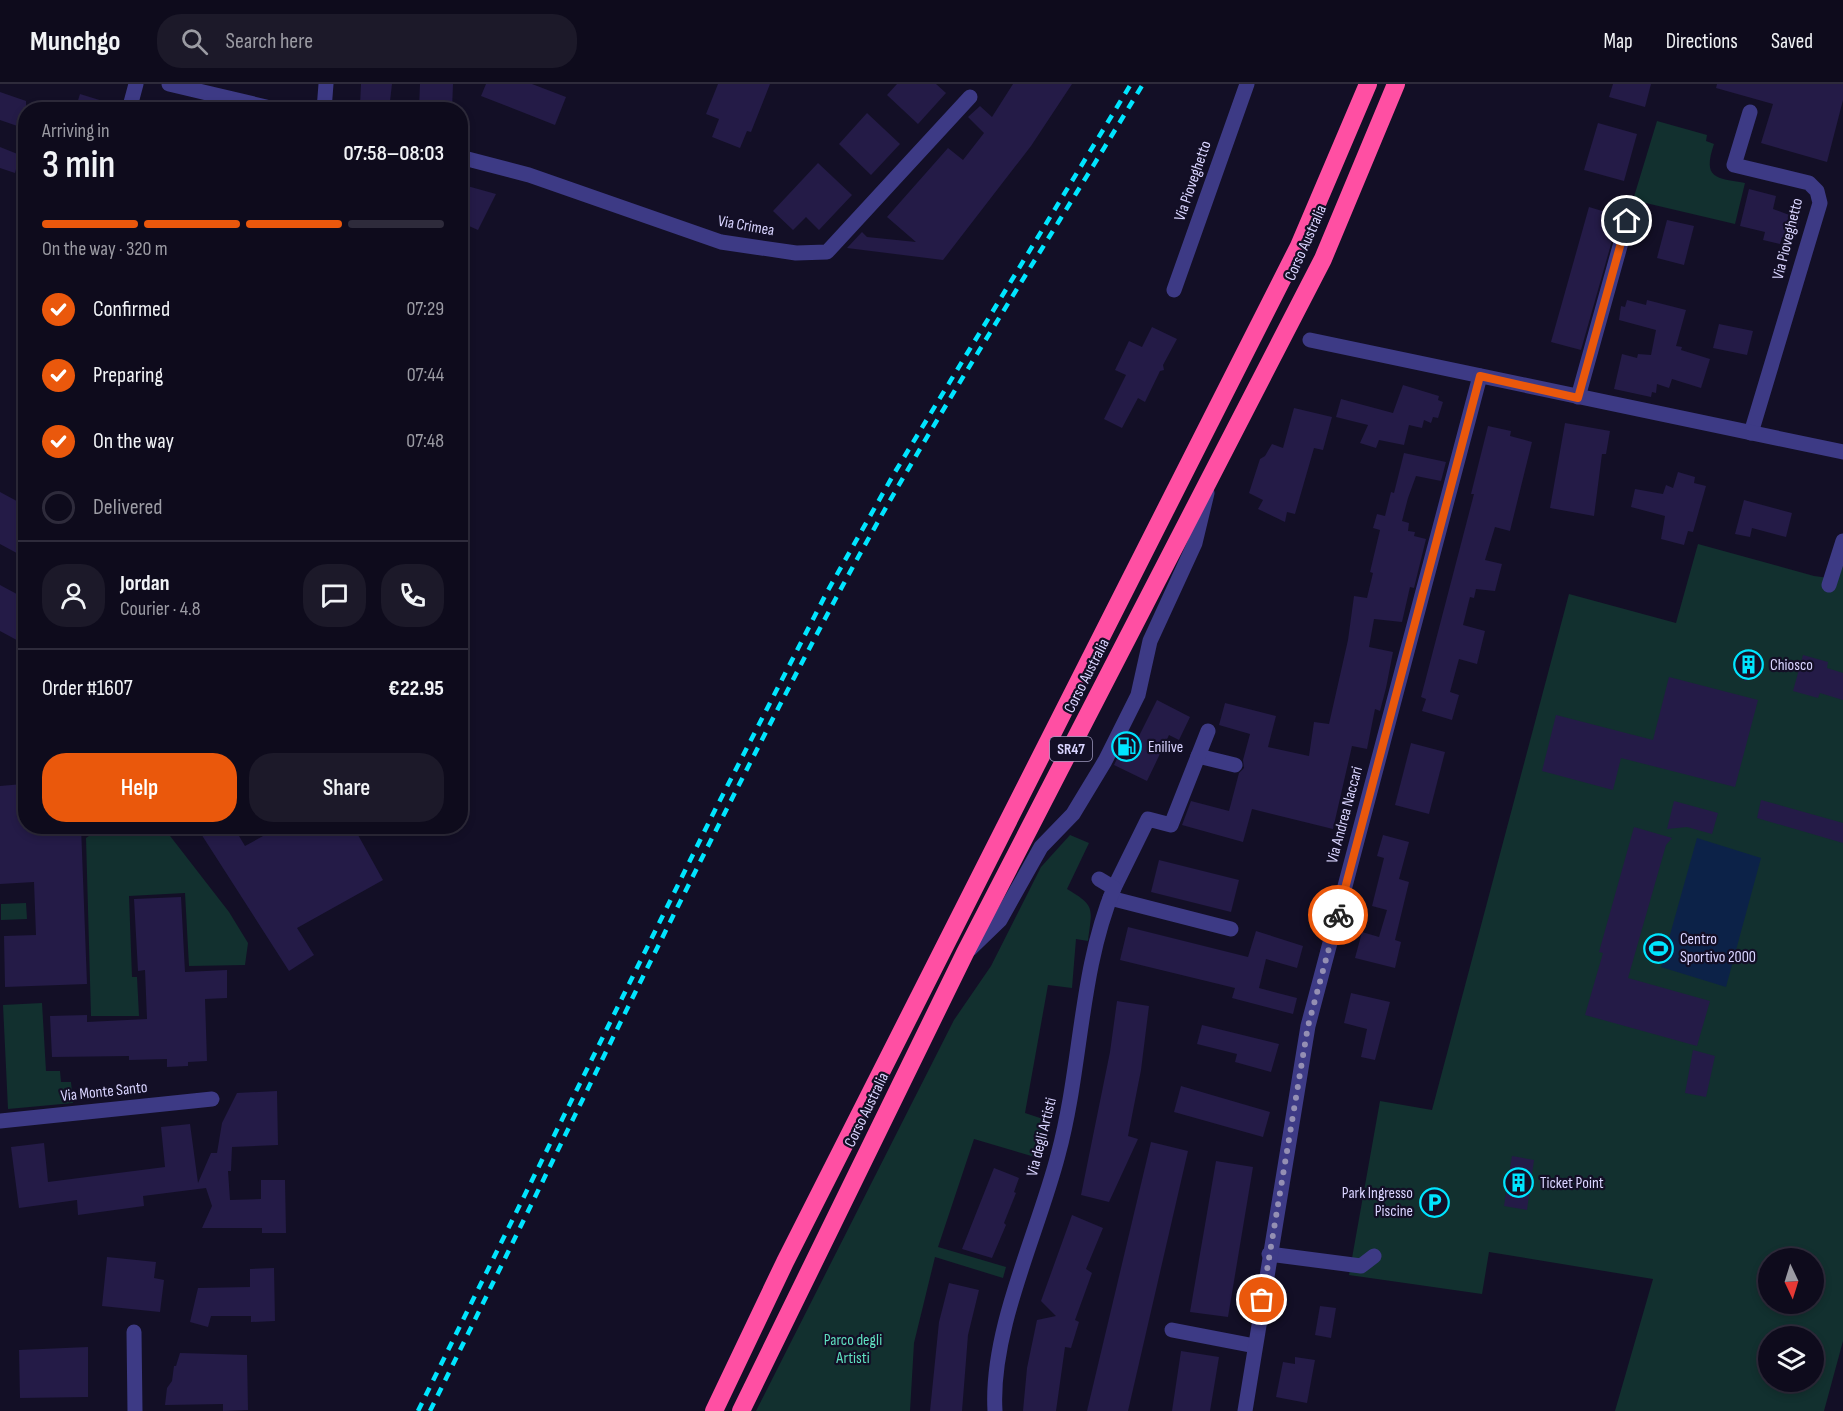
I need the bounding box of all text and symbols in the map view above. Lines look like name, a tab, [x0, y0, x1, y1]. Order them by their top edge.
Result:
search box	[157, 14, 577, 68]
text: Munchgo	[30, 25, 121, 58]
icon: search	[178, 25, 211, 58]
text: Search here	[226, 28, 313, 55]
text: Map	[1603, 29, 1633, 54]
text: Directions	[1666, 29, 1738, 54]
text: Saved	[1771, 29, 1813, 54]
text: Arriving in	[42, 119, 110, 143]
street label: Via Pioveghetto	[1170, 138, 1216, 224]
text: 07:58–08:03	[343, 140, 444, 167]
text: 3 min	[42, 142, 115, 189]
pin	[1601, 195, 1652, 246]
street label: Via Pioveghetto	[1769, 196, 1807, 282]
street label: Corso Australia	[1281, 202, 1331, 284]
icon: home	[1610, 204, 1643, 237]
street label: Via Crimea	[716, 212, 776, 240]
text: On the way · 320 m	[42, 237, 168, 261]
icon: check	[42, 293, 75, 326]
text: Confirmed	[93, 296, 170, 323]
text: 07:29	[406, 297, 444, 321]
icon: check	[42, 359, 75, 392]
text: Preparing	[93, 362, 163, 389]
text: 07:44	[407, 363, 444, 387]
icon: check	[42, 425, 75, 458]
text: On the way	[93, 428, 174, 455]
text: 07:48	[406, 429, 444, 453]
text: Delivered	[93, 494, 162, 521]
button: person	[42, 564, 105, 627]
button: chat	[303, 564, 366, 627]
button: phone	[381, 564, 444, 627]
text: Jordan	[120, 570, 169, 597]
text: Courier · 4.8	[120, 597, 201, 621]
street label: Corso Australia	[1060, 636, 1114, 716]
building icon: Chiosco	[1733, 649, 1765, 681]
place label: Chiosco	[1770, 656, 1813, 675]
text: Order #1607	[42, 675, 133, 702]
text: €22.95	[388, 675, 444, 702]
fuel station icon: Enilive	[1111, 731, 1143, 763]
road number: SR47	[1050, 737, 1092, 761]
place label: Enilive	[1148, 738, 1183, 757]
button: Help	[42, 753, 237, 822]
button: Share	[249, 753, 444, 822]
street label: Via Andrea Naccari	[1323, 764, 1367, 866]
courier	[1308, 885, 1368, 945]
icon: bike	[1322, 899, 1355, 932]
place label: Centro Sportivo 2000	[1680, 930, 1756, 967]
sports icon: Centro Sportivo 2000	[1643, 932, 1675, 964]
street label: Corso Australia	[841, 1070, 893, 1150]
street label: Via Monte Santo	[60, 1078, 148, 1106]
street label: Via degli Artisti	[1023, 1096, 1061, 1178]
building icon: Ticket Point	[1503, 1167, 1535, 1199]
place label: Ticket Point	[1540, 1174, 1604, 1193]
place label: Park Ingresso Piscine	[1342, 1184, 1413, 1221]
parking icon: Park Ingresso Piscine	[1418, 1186, 1450, 1218]
north arrow	[1758, 1248, 1824, 1314]
map controls	[1758, 1248, 1824, 1392]
pin	[1236, 1274, 1287, 1325]
icon: bag	[1245, 1283, 1278, 1316]
button: layers	[1758, 1326, 1824, 1392]
park label: Parco degli Artisti	[824, 1331, 882, 1368]

